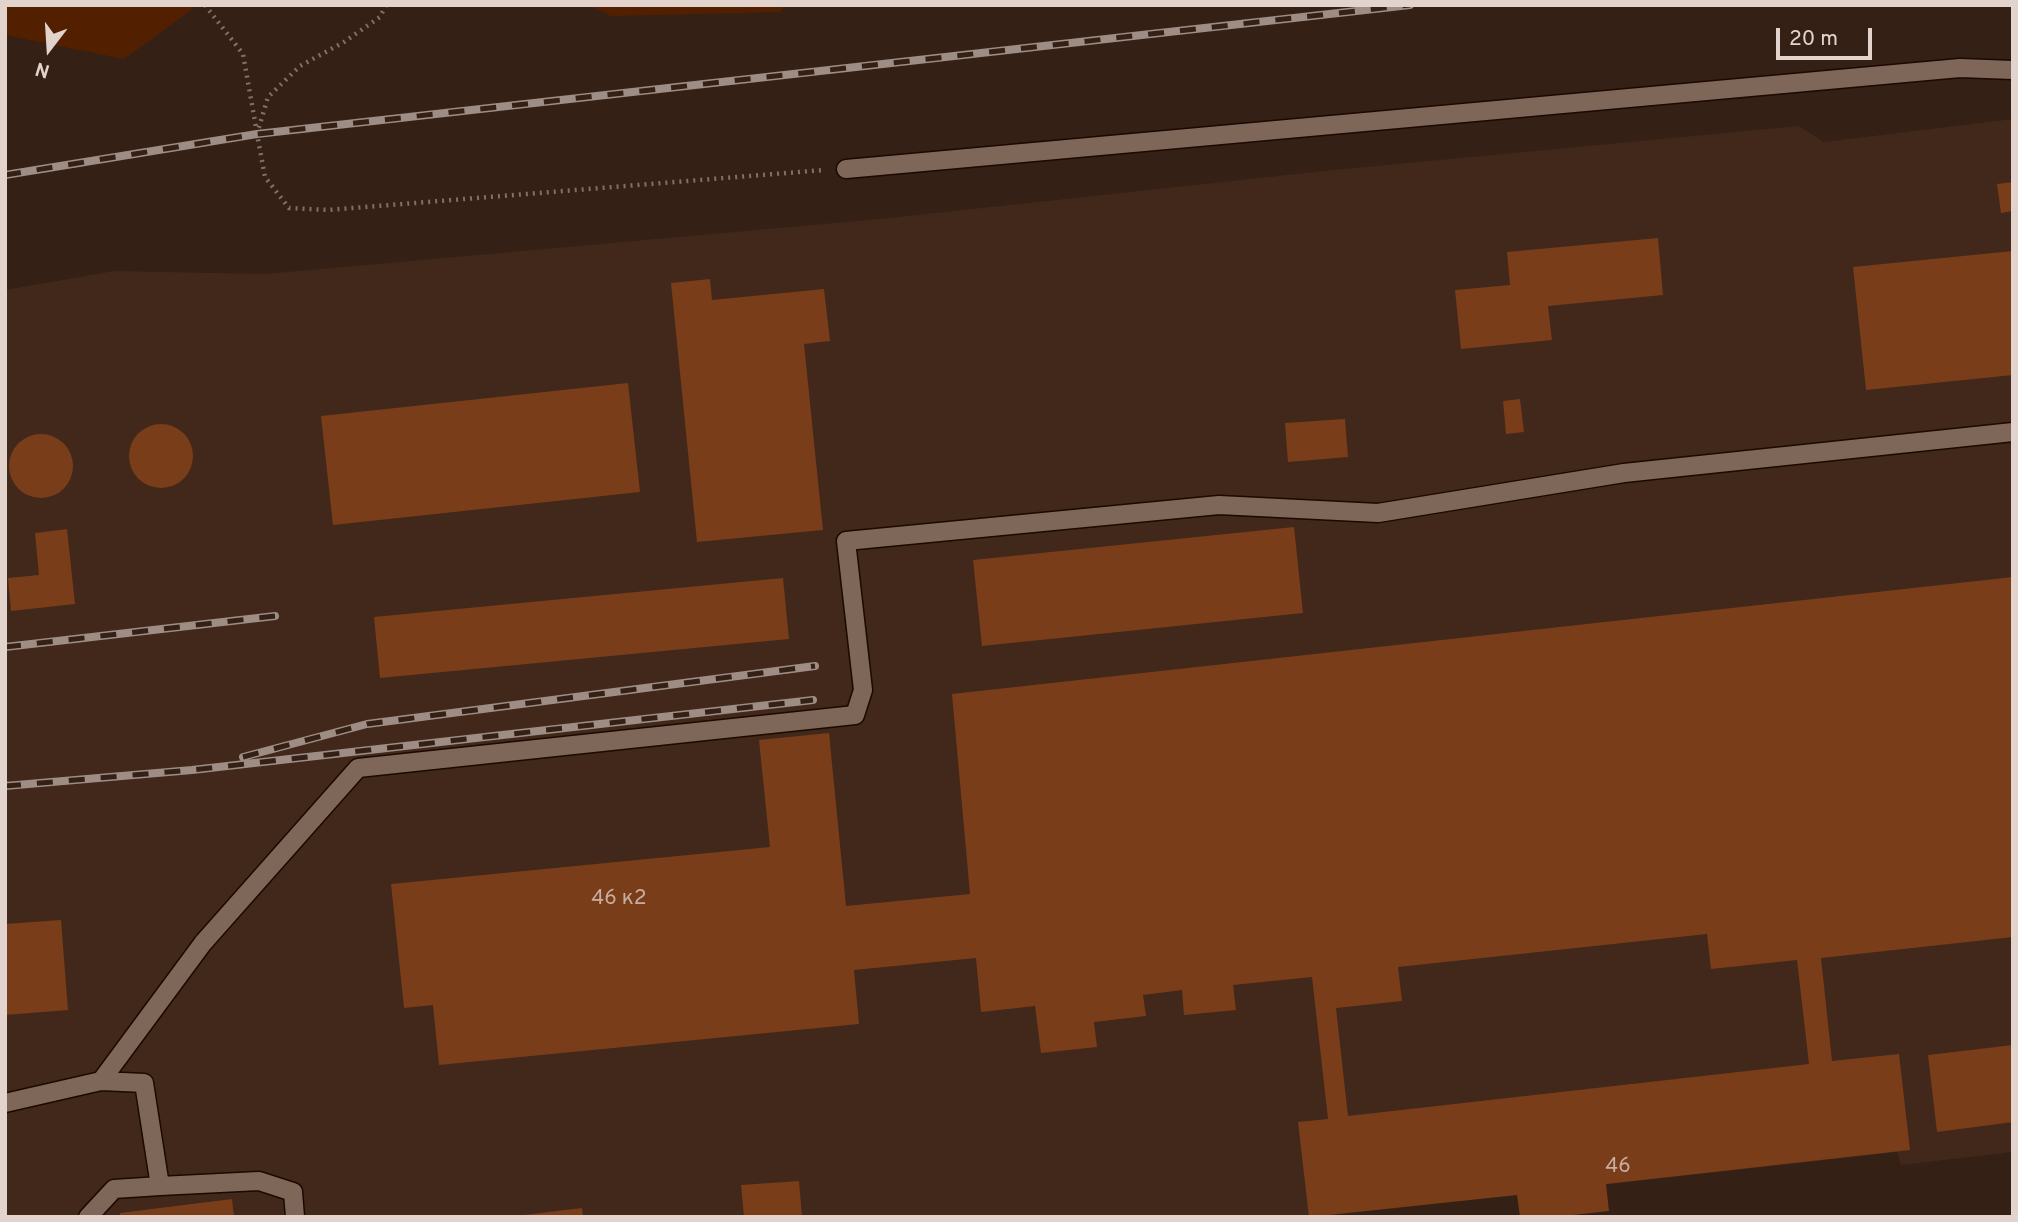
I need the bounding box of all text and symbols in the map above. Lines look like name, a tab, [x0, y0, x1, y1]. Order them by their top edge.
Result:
north arrow	[14, 14, 84, 84]
scale bar	[1780, 14, 1876, 58]
text: 20 m	[1789, 26, 1838, 53]
text: N	[33, 56, 53, 83]
house number: 46 к2	[591, 887, 647, 913]
house number: 46	[1605, 1155, 1631, 1181]

